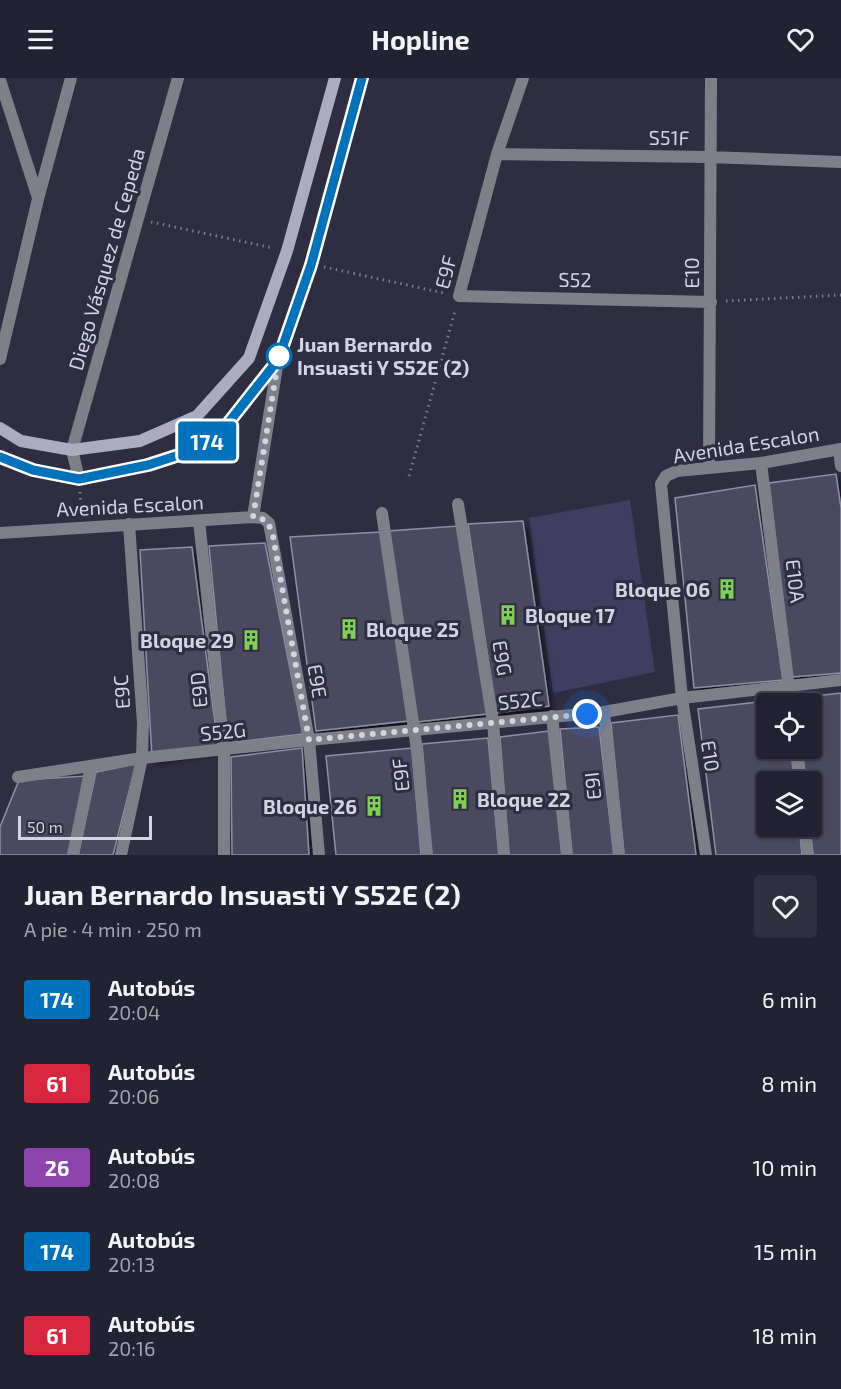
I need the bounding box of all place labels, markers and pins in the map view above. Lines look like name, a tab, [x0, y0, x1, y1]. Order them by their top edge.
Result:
place label: Juan Bernardo Insuasti Y S52E (2)	[297, 332, 469, 379]
marker: Juan Bernardo Insuasti Y S52E (2)	[266, 343, 292, 369]
place label: Bloque 06	[615, 577, 710, 601]
building icon: Bloque 06	[715, 577, 739, 601]
building icon: Bloque 17	[496, 603, 520, 627]
place label: Bloque 17	[525, 603, 615, 627]
building icon: Bloque 25	[337, 617, 361, 641]
place label: Bloque 25	[366, 617, 459, 641]
place label: Bloque 29	[140, 628, 234, 652]
building icon: Bloque 29	[239, 628, 263, 652]
building icon: Bloque 22	[448, 787, 472, 811]
place label: Bloque 22	[477, 787, 571, 811]
place label: Bloque 26	[263, 794, 357, 818]
building icon: Bloque 26	[362, 794, 386, 818]

